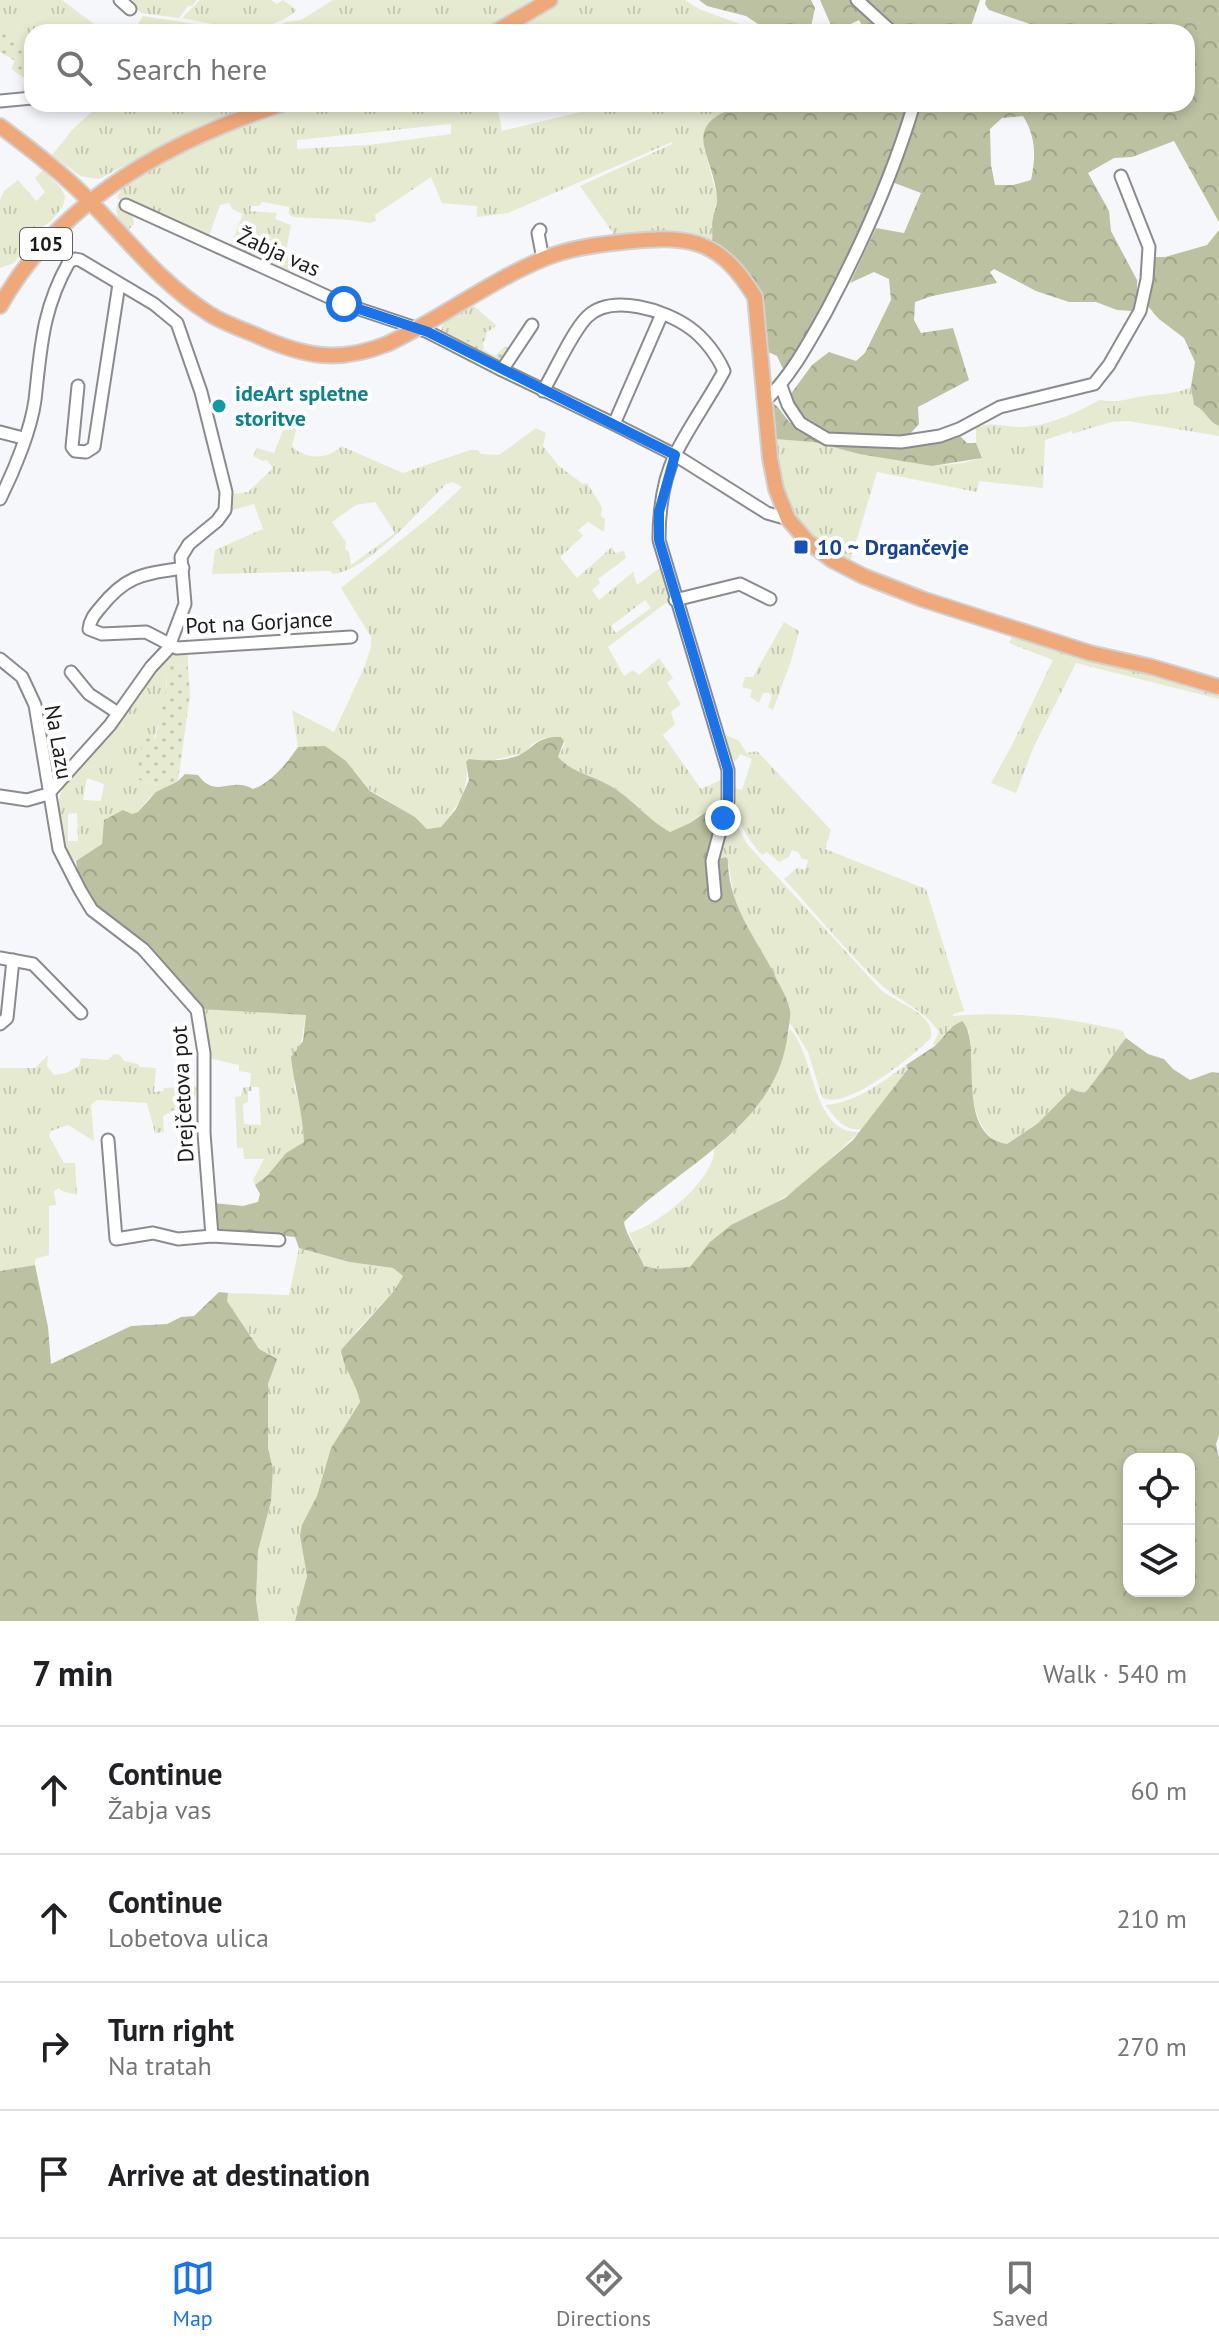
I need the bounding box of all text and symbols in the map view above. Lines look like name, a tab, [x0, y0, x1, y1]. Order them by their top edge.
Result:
search box	[24, 24, 1195, 112]
icon: search	[52, 46, 96, 90]
text: Search here	[116, 49, 267, 88]
street label: Žabja vas	[233, 221, 325, 283]
road number: 105	[20, 228, 72, 260]
route start	[326, 286, 362, 322]
place label: ideArt spletne storitve	[235, 379, 369, 432]
marker: ideArt spletne storitve	[210, 397, 228, 415]
place label: 10 ~ Drgančevje	[817, 533, 969, 561]
marker: 10 ~ Drgančevje	[792, 538, 810, 556]
street label: Pot na Gorjance	[185, 604, 333, 640]
street label: Na Lazu	[39, 703, 79, 781]
route end	[705, 800, 741, 836]
street label: Drejčetova pot	[164, 1024, 200, 1163]
map controls	[1123, 1453, 1195, 1597]
button: locate	[1123, 1453, 1195, 1525]
button: layers	[1123, 1525, 1195, 1597]
text: 7 min	[32, 1651, 113, 1695]
text: Walk · 540 m	[1043, 1657, 1187, 1690]
text: Continue	[108, 1754, 222, 1793]
icon: ahead	[32, 1768, 76, 1812]
text: 60 m	[1131, 1774, 1187, 1807]
text: Žabja vas	[108, 1793, 211, 1826]
text: Continue	[108, 1882, 222, 1921]
icon: ahead	[32, 1896, 76, 1940]
text: 210 m	[1116, 1902, 1187, 1935]
text: Lobetova ulica	[108, 1921, 269, 1954]
text: Turn right	[108, 2010, 234, 2049]
icon: right	[32, 2024, 76, 2068]
text: 270 m	[1116, 2030, 1187, 2063]
text: Na tratah	[108, 2049, 212, 2082]
icon: arrive	[32, 2152, 76, 2196]
text: Arrive at destination	[108, 2155, 370, 2194]
tab: Map	[171, 2256, 215, 2332]
tab: Directions	[556, 2256, 651, 2332]
tab: Saved	[992, 2256, 1048, 2332]

